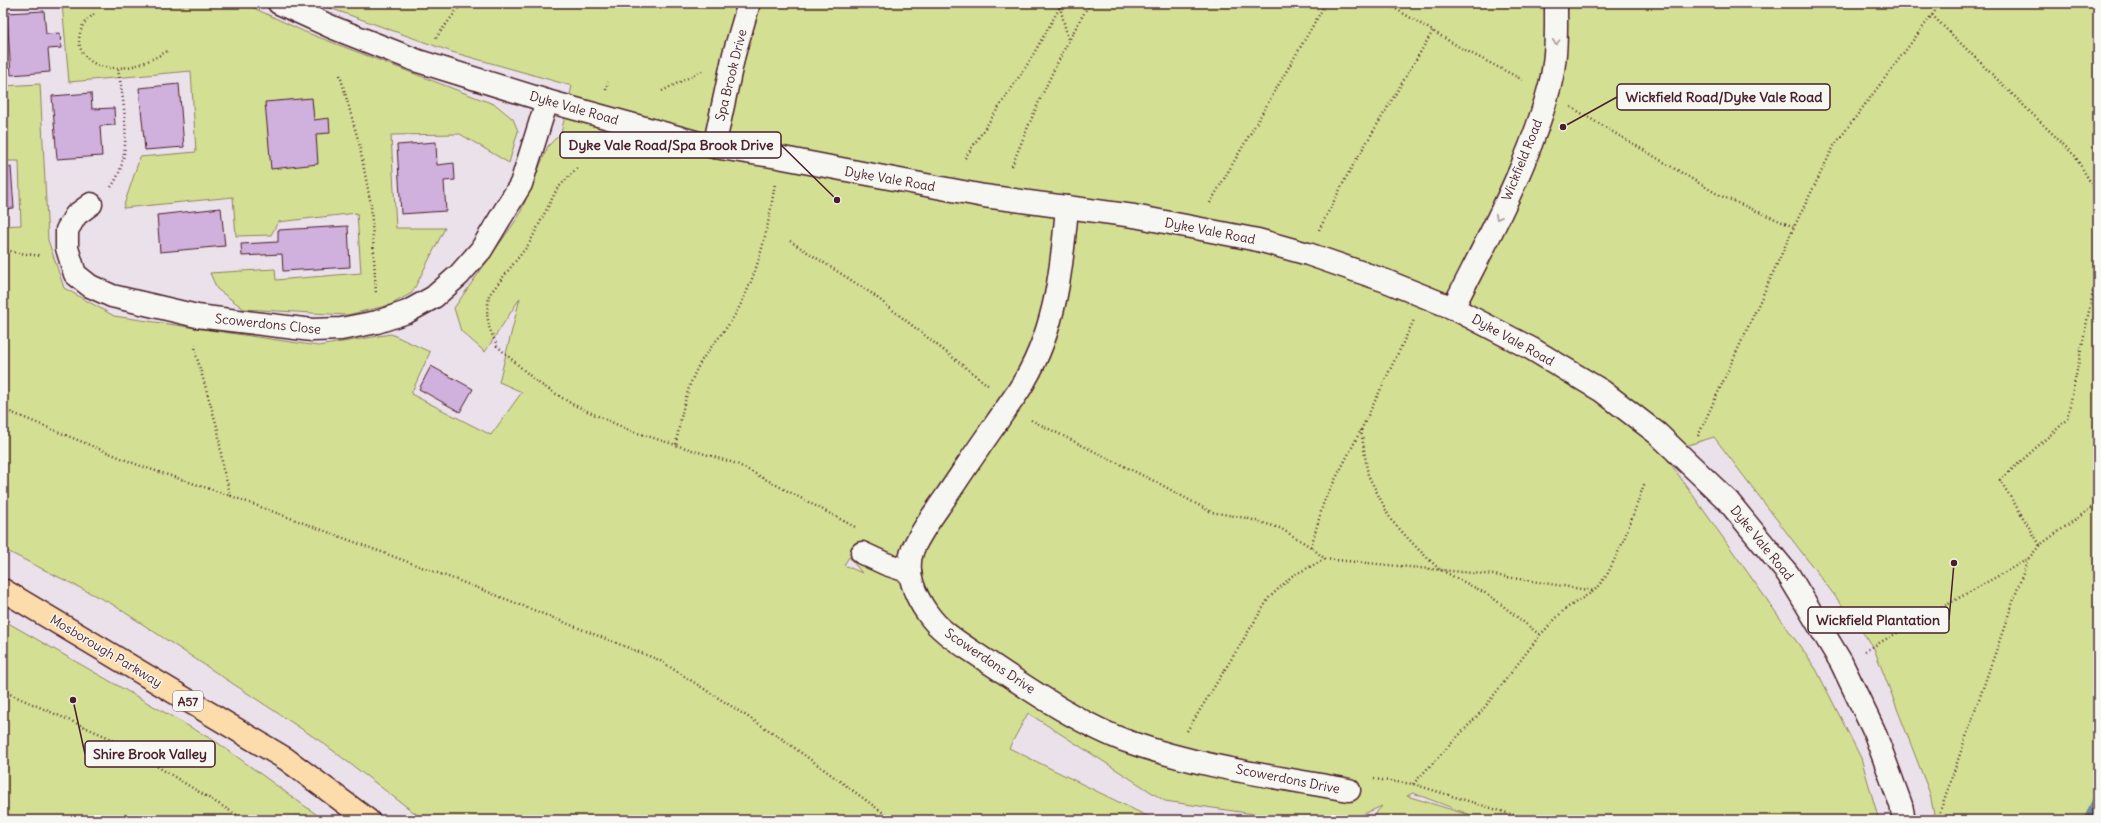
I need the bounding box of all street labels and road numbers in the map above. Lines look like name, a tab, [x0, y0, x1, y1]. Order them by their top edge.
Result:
street label: Spa Brook Drive	[711, 27, 751, 123]
street label: Dyke Vale Road	[528, 87, 621, 129]
street label: Wickfield Road	[1498, 116, 1546, 203]
street label: Dyke Vale Road	[843, 163, 937, 195]
street label: Dyke Vale Road	[1163, 214, 1257, 248]
street label: Scowerdons Close	[214, 310, 322, 338]
street label: Dyke Vale Road	[1469, 310, 1558, 370]
street label: Dyke Vale Road	[1727, 502, 1798, 584]
street label: Mosborough Parkway	[47, 611, 165, 691]
street label: Scowerdons Drive	[941, 624, 1039, 698]
road number: A57	[173, 691, 203, 711]
street label: Scowerdons Drive	[1235, 761, 1341, 797]

